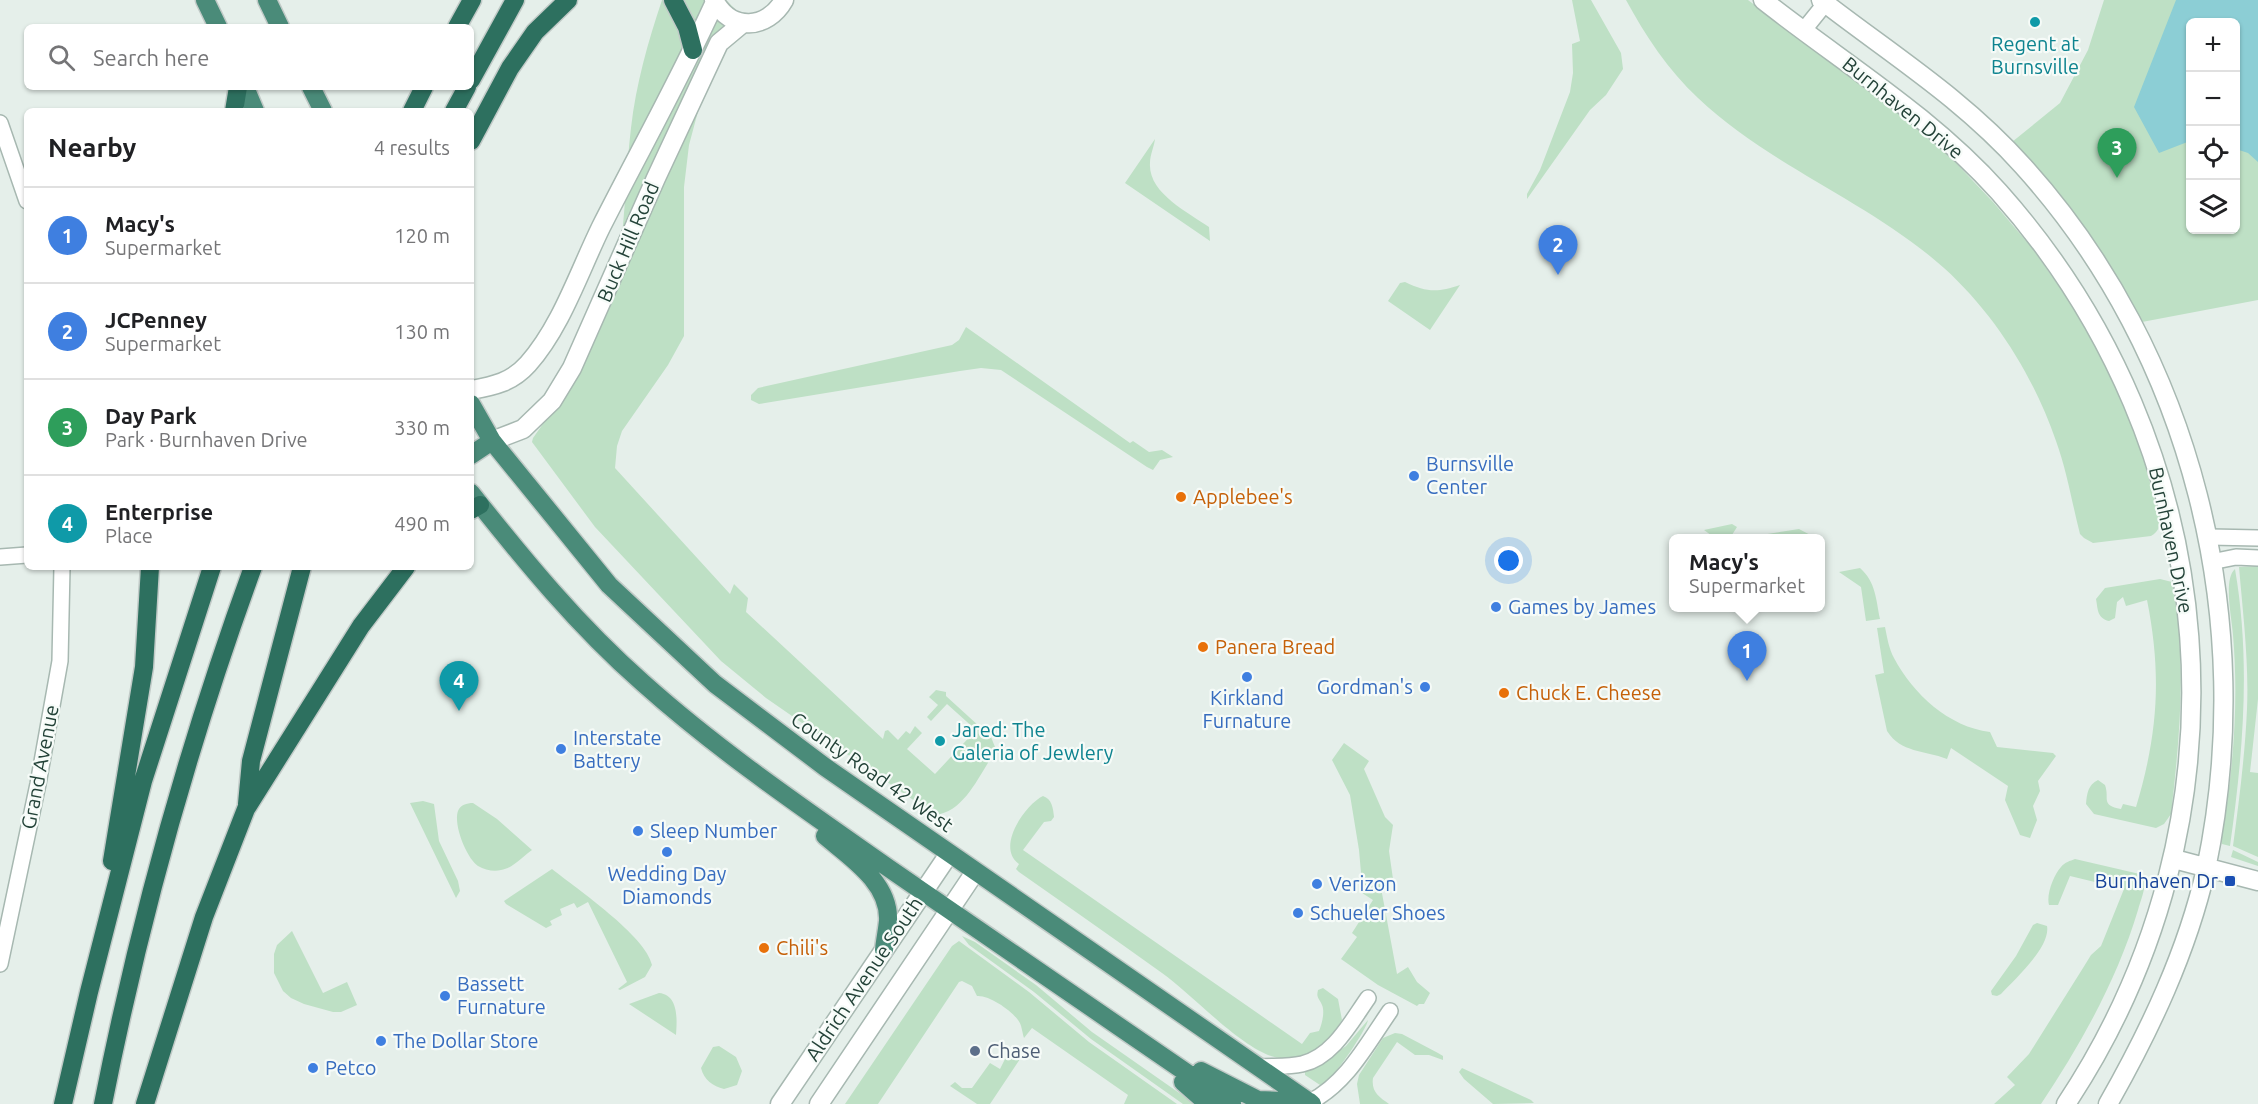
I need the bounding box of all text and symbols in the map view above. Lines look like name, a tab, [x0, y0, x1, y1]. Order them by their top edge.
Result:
marker: Regent at Burnsville	[2028, 15, 2042, 29]
map controls	[2186, 18, 2240, 234]
button: +	[2186, 18, 2240, 72]
search box	[24, 24, 474, 90]
place label: Regent at Burnsville	[1991, 32, 2079, 78]
icon: search	[45, 41, 78, 74]
text: Search here	[93, 45, 209, 70]
street label: Burnhaven Drive	[1838, 52, 1968, 163]
button: −	[2186, 72, 2240, 126]
button: locate	[2186, 126, 2240, 180]
pin: 3	[2098, 128, 2136, 178]
text: Nearby	[48, 133, 136, 162]
text: 4 results	[374, 136, 450, 159]
street label: Buck Hill Road	[592, 178, 663, 305]
button: layers	[2186, 180, 2240, 234]
text: Macy's	[105, 211, 175, 236]
text: 1	[62, 224, 73, 247]
text: 120 m	[394, 224, 450, 247]
pin: 2	[1538, 226, 1578, 275]
text: Supermarket	[105, 236, 221, 259]
text: JCPenney	[105, 307, 207, 332]
text: 2	[62, 320, 73, 343]
text: 130 m	[394, 320, 450, 343]
text: Supermarket	[105, 332, 221, 355]
text: Day Park	[105, 403, 197, 428]
text: 3	[62, 416, 73, 439]
text: 330 m	[394, 416, 450, 439]
text: Park · Burnhaven Drive	[105, 428, 308, 451]
place label: Burnsville Center	[1426, 452, 1514, 498]
street label: Burnhaven Drive	[2145, 465, 2198, 615]
marker: Burnsville Center	[1407, 469, 1421, 483]
place label: Applebee's	[1193, 485, 1293, 508]
marker: Applebee's	[1174, 490, 1188, 504]
text: Enterprise	[105, 499, 213, 524]
text: 4	[62, 512, 73, 535]
text: 490 m	[394, 512, 450, 535]
text: Place	[105, 524, 153, 547]
popup	[1669, 534, 1825, 612]
your location	[1494, 546, 1523, 575]
text: Macy's	[1689, 549, 1759, 574]
text: Supermarket	[1689, 574, 1805, 597]
place label: Games by James	[1508, 595, 1656, 618]
marker: Games by James	[1489, 600, 1503, 614]
pin: 1	[1728, 632, 1766, 681]
place label: Panera Bread	[1215, 635, 1335, 658]
marker: Panera Bread	[1196, 640, 1210, 654]
pin: 4	[440, 662, 478, 711]
marker: Kirkland Furnature	[1240, 670, 1254, 684]
place label: Gordman's	[1317, 675, 1413, 698]
marker: Gordman's	[1418, 680, 1432, 694]
place label: Chuck E. Cheese	[1516, 681, 1661, 704]
place label: Kirkland Furnature	[1203, 686, 1291, 732]
marker: Chuck E. Cheese	[1497, 686, 1511, 700]
street label: Grand Avenue	[16, 703, 63, 831]
street label: County Road 42 West	[787, 707, 958, 836]
place label: Jared: The Galeria of Jewlery	[952, 718, 1114, 764]
place label: Interstate Battery	[573, 726, 662, 772]
marker: Jared: The Galeria of Jewlery	[933, 734, 947, 748]
marker: Interstate Battery	[554, 742, 568, 756]
place label: Sleep Number	[650, 819, 778, 842]
marker: Sleep Number	[631, 824, 645, 838]
marker: Wedding Day Diamonds	[660, 845, 674, 859]
place label: Wedding Day Diamonds	[607, 862, 727, 908]
place label: Burnhaven Dr	[2095, 869, 2218, 892]
place label: Verizon	[1329, 872, 1397, 895]
marker: Burnhaven Dr	[2223, 874, 2237, 888]
marker: Verizon	[1310, 877, 1324, 891]
street label: Aldrich Avenue South	[800, 892, 927, 1065]
place label: Schueler Shoes	[1310, 901, 1445, 924]
marker: Schueler Shoes	[1291, 906, 1305, 920]
place label: Chili's	[776, 936, 828, 959]
marker: Chili's	[757, 941, 771, 955]
place label: Bassett Furnature	[457, 972, 546, 1018]
marker: Bassett Furnature	[438, 989, 452, 1003]
place label: The Dollar Store	[393, 1029, 539, 1052]
marker: The Dollar Store	[374, 1034, 388, 1048]
place label: Chase	[987, 1039, 1041, 1062]
marker: Chase	[968, 1044, 982, 1058]
place label: Petco	[325, 1056, 376, 1079]
marker: Petco	[306, 1061, 320, 1075]

